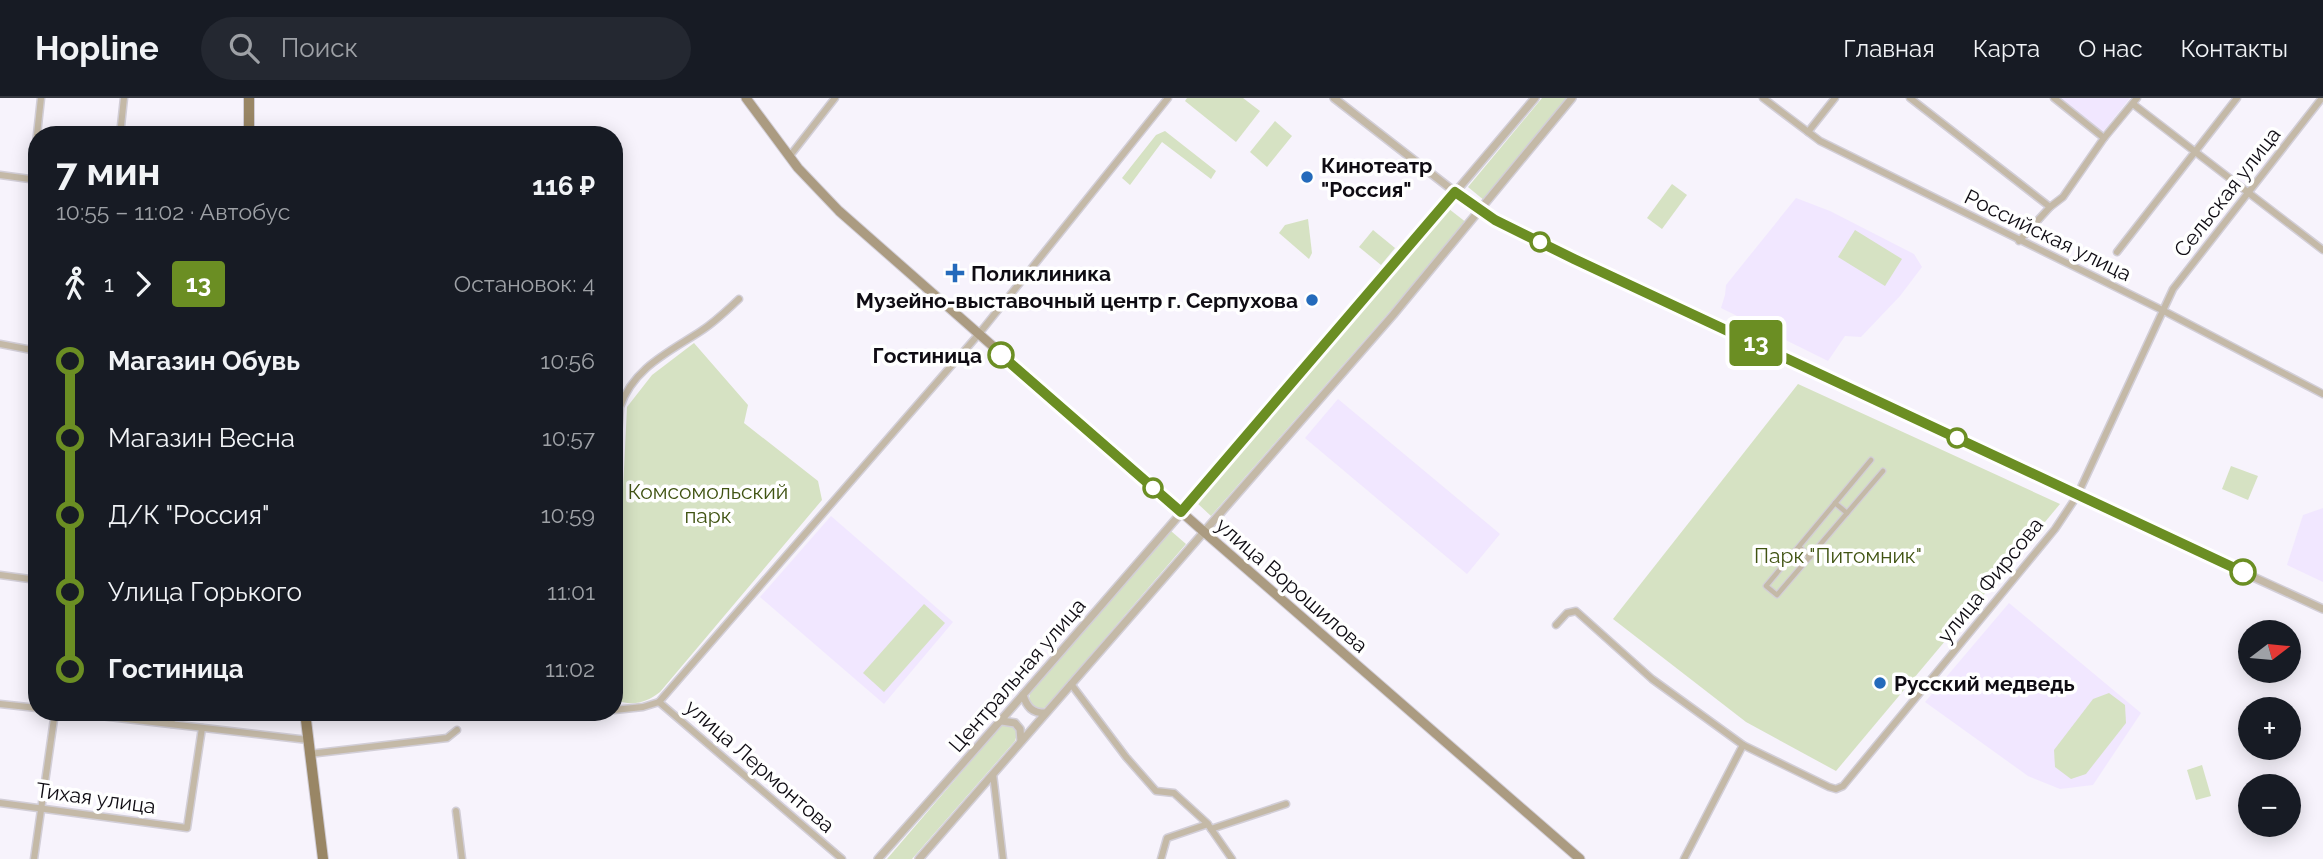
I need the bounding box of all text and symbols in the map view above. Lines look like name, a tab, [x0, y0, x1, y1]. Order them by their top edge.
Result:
search box	[201, 17, 691, 80]
text: Hopline	[35, 29, 159, 68]
icon: search	[225, 29, 263, 67]
text: Поиск	[281, 33, 358, 63]
text: Главная	[1843, 34, 1935, 63]
text: Карта	[1973, 34, 2040, 63]
text: О нас	[2078, 34, 2143, 63]
text: Контакты	[2181, 34, 2288, 63]
street label: Сельская улица	[2169, 122, 2285, 262]
text: 7 мин	[56, 149, 160, 194]
place label: Кинотеатр "Россия"	[1321, 153, 1432, 202]
marker: Кинотеатр "Россия"	[1299, 169, 1315, 185]
text: 116 ₽	[532, 171, 595, 201]
street label: Российская улица	[1961, 184, 2135, 286]
text: 10:55 – 11:02 · Автобус	[56, 198, 290, 225]
unlabelled marker	[1530, 232, 1550, 252]
place label: Поликлиника	[971, 261, 1111, 286]
marker: Поликлиника	[945, 263, 965, 283]
icon: walk	[56, 265, 94, 303]
icon: forward	[124, 265, 162, 303]
text: 13	[186, 269, 211, 298]
text: 1	[104, 270, 114, 297]
text: Остановок: 4	[454, 270, 595, 297]
place label: Музейно-выставочный центр г. Серпухова	[856, 288, 1298, 313]
marker: Музейно-выставочный центр г. Серпухова	[1304, 292, 1320, 308]
line badge: 13	[1724, 320, 1788, 366]
text: 13	[1743, 328, 1769, 357]
marker: Гостиница	[988, 342, 1014, 368]
place label: Гостиница	[872, 343, 982, 368]
text: Магазин Обувь	[108, 346, 300, 376]
text: 10:56	[540, 347, 595, 374]
text: Магазин Весна	[108, 423, 295, 453]
text: 10:57	[542, 424, 595, 451]
unlabelled marker	[1947, 428, 1967, 448]
unlabelled marker	[1143, 478, 1163, 498]
park label: Комсомольский парк	[628, 479, 788, 528]
text: Д/К "Россия"	[108, 500, 270, 530]
text: 10:59	[541, 501, 595, 528]
street label: улица Ворошилова	[1211, 512, 1373, 658]
street label: улица Фирсова	[1932, 512, 2048, 648]
park label: Парк "Питомник"	[1754, 543, 1922, 568]
unlabelled marker	[2230, 559, 2256, 585]
text: Улица Горького	[108, 577, 302, 607]
text: 11:01	[547, 578, 595, 605]
street label: Центральная улица	[943, 593, 1091, 757]
north arrow	[2238, 620, 2301, 682]
map controls	[2238, 620, 2301, 837]
text: Гостиница	[108, 654, 244, 684]
text: 11:02	[545, 655, 595, 682]
place label: Русский медведь	[1894, 671, 2075, 696]
marker: Русский медведь	[1872, 675, 1888, 691]
street label: улица Лермонтова	[680, 694, 840, 838]
button: +	[2238, 697, 2301, 760]
button: −	[2238, 774, 2301, 837]
street label: Тихая улица	[35, 777, 157, 819]

